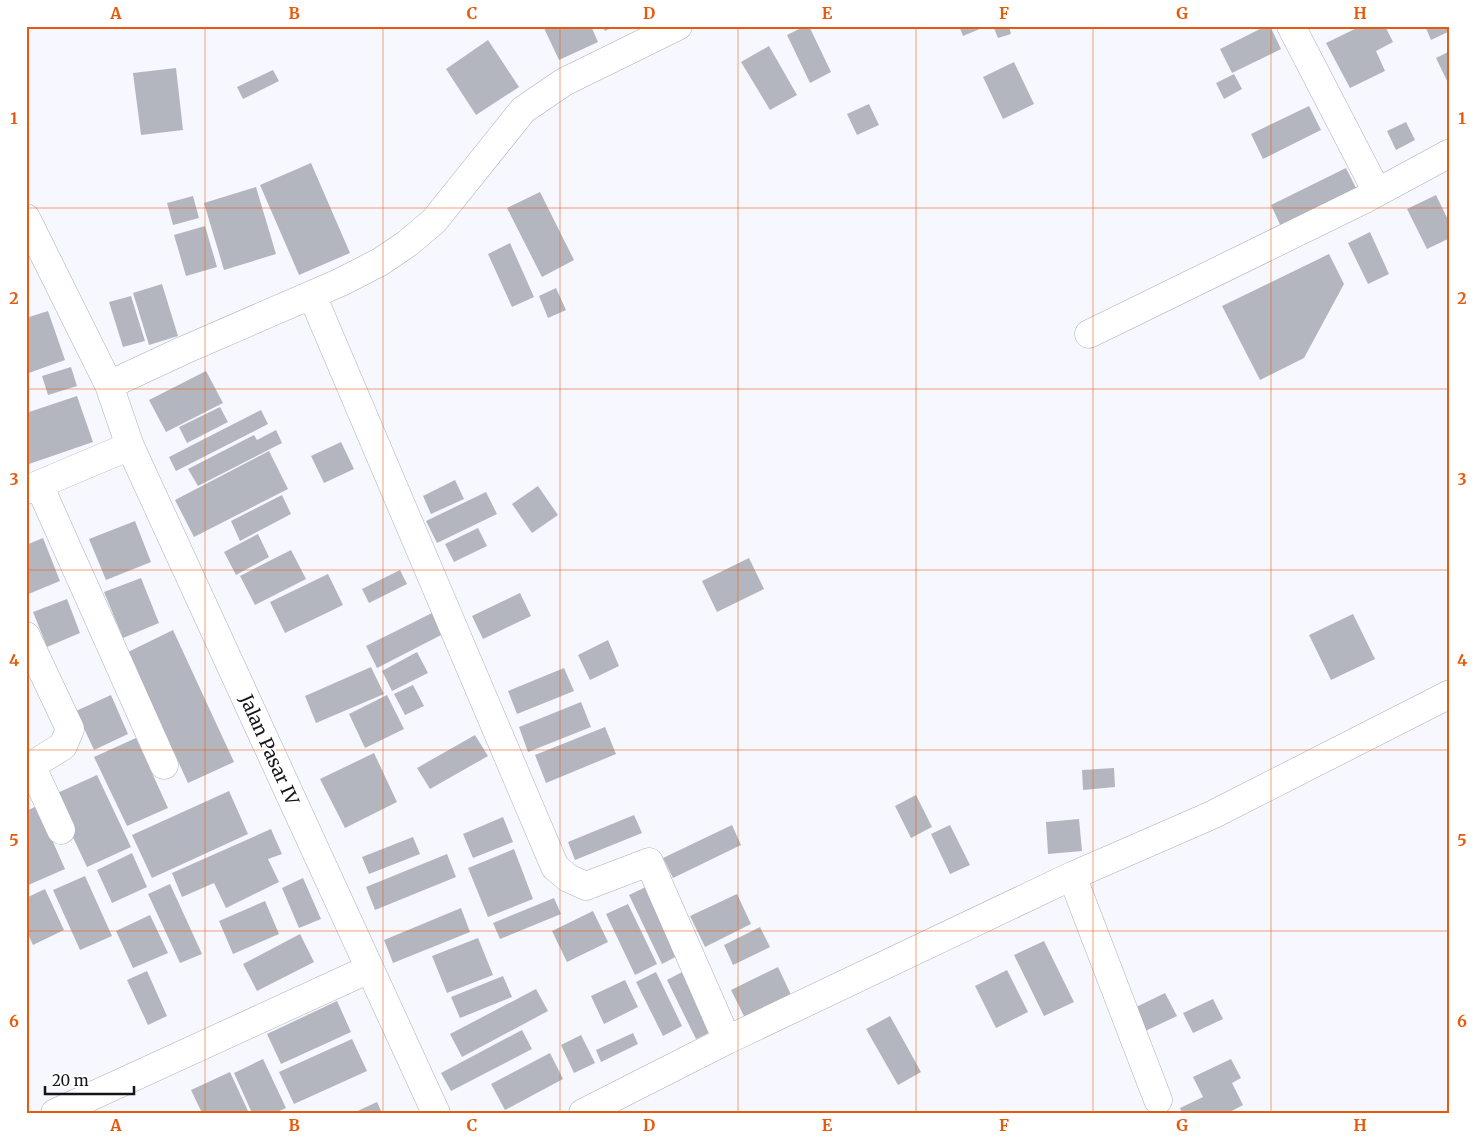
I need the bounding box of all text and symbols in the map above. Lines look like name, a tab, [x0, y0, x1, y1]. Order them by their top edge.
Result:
text: A	[109, 3, 122, 23]
text: B	[288, 3, 300, 23]
text: C	[467, 3, 477, 23]
text: D	[643, 3, 655, 23]
text: E	[822, 3, 833, 23]
text: F	[999, 3, 1009, 23]
text: G	[1176, 3, 1188, 23]
text: H	[1353, 3, 1367, 23]
text: 1	[10, 108, 18, 128]
text: 1	[1458, 108, 1466, 128]
text: 2	[9, 288, 19, 308]
text: 2	[1457, 288, 1467, 308]
text: 3	[9, 469, 19, 489]
text: 3	[1457, 469, 1467, 489]
text: 4	[9, 650, 19, 670]
text: 4	[1457, 650, 1467, 670]
street label: Jalan Pasar IV	[234, 690, 304, 810]
text: 5	[9, 830, 19, 850]
text: 5	[1457, 830, 1467, 850]
text: 6	[9, 1011, 19, 1031]
text: 6	[1457, 1011, 1467, 1031]
scale bar	[45, 1064, 134, 1096]
text: 20 m	[52, 1071, 89, 1090]
text: A	[109, 1115, 122, 1135]
text: B	[288, 1115, 300, 1135]
text: C	[467, 1115, 477, 1135]
text: D	[643, 1115, 655, 1135]
text: E	[822, 1115, 833, 1135]
text: F	[999, 1115, 1009, 1135]
text: G	[1176, 1115, 1188, 1135]
text: H	[1353, 1115, 1367, 1135]

